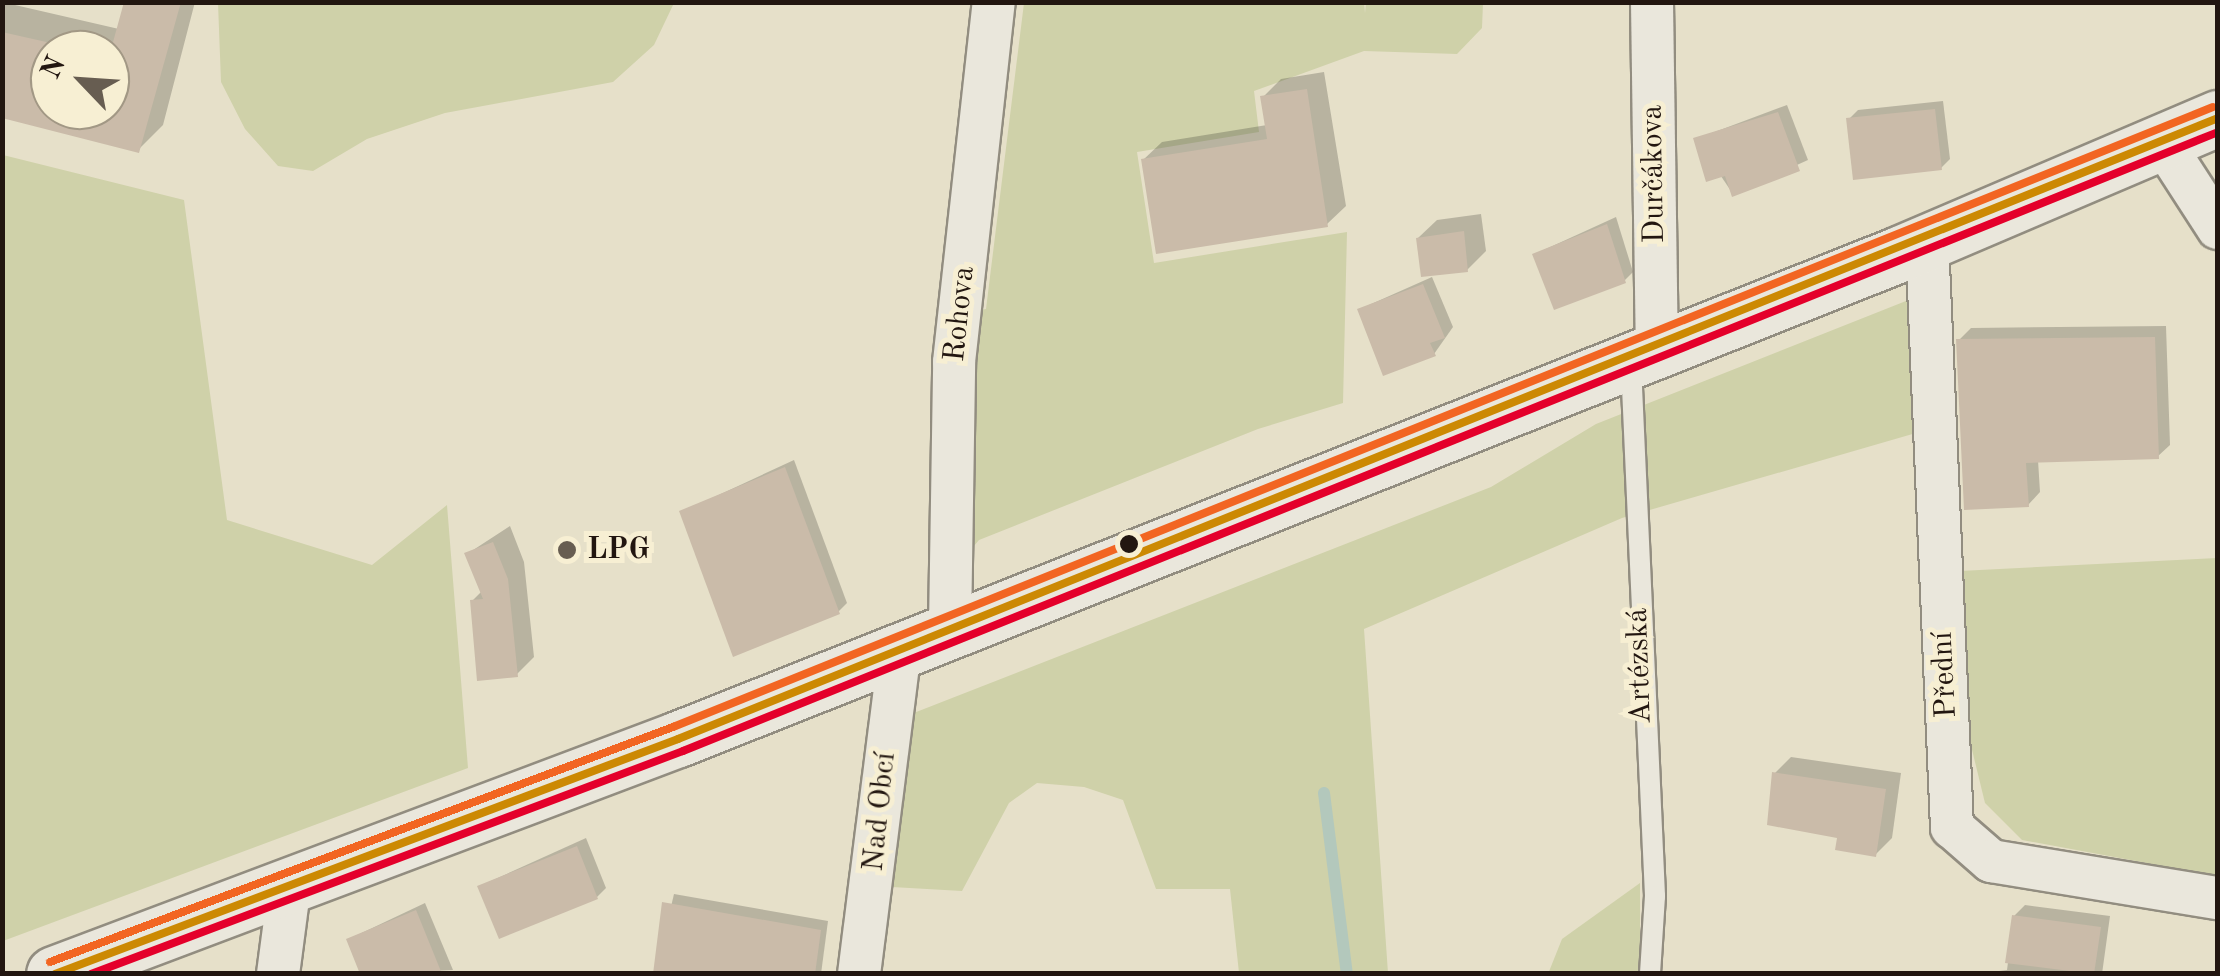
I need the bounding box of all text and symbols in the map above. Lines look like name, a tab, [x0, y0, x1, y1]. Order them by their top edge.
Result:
north arrow	[30, 30, 130, 130]
text: N	[37, 53, 72, 84]
street label: Durčákova	[1635, 104, 1673, 244]
street label: Rohova	[937, 264, 983, 364]
place label: LPG	[587, 532, 650, 568]
unlabelled marker	[1119, 534, 1139, 554]
marker: LPG	[556, 539, 578, 561]
street label: Artézská	[1620, 607, 1660, 725]
street label: Přední	[1925, 631, 1965, 719]
street label: Nad Obcí	[856, 751, 904, 873]

